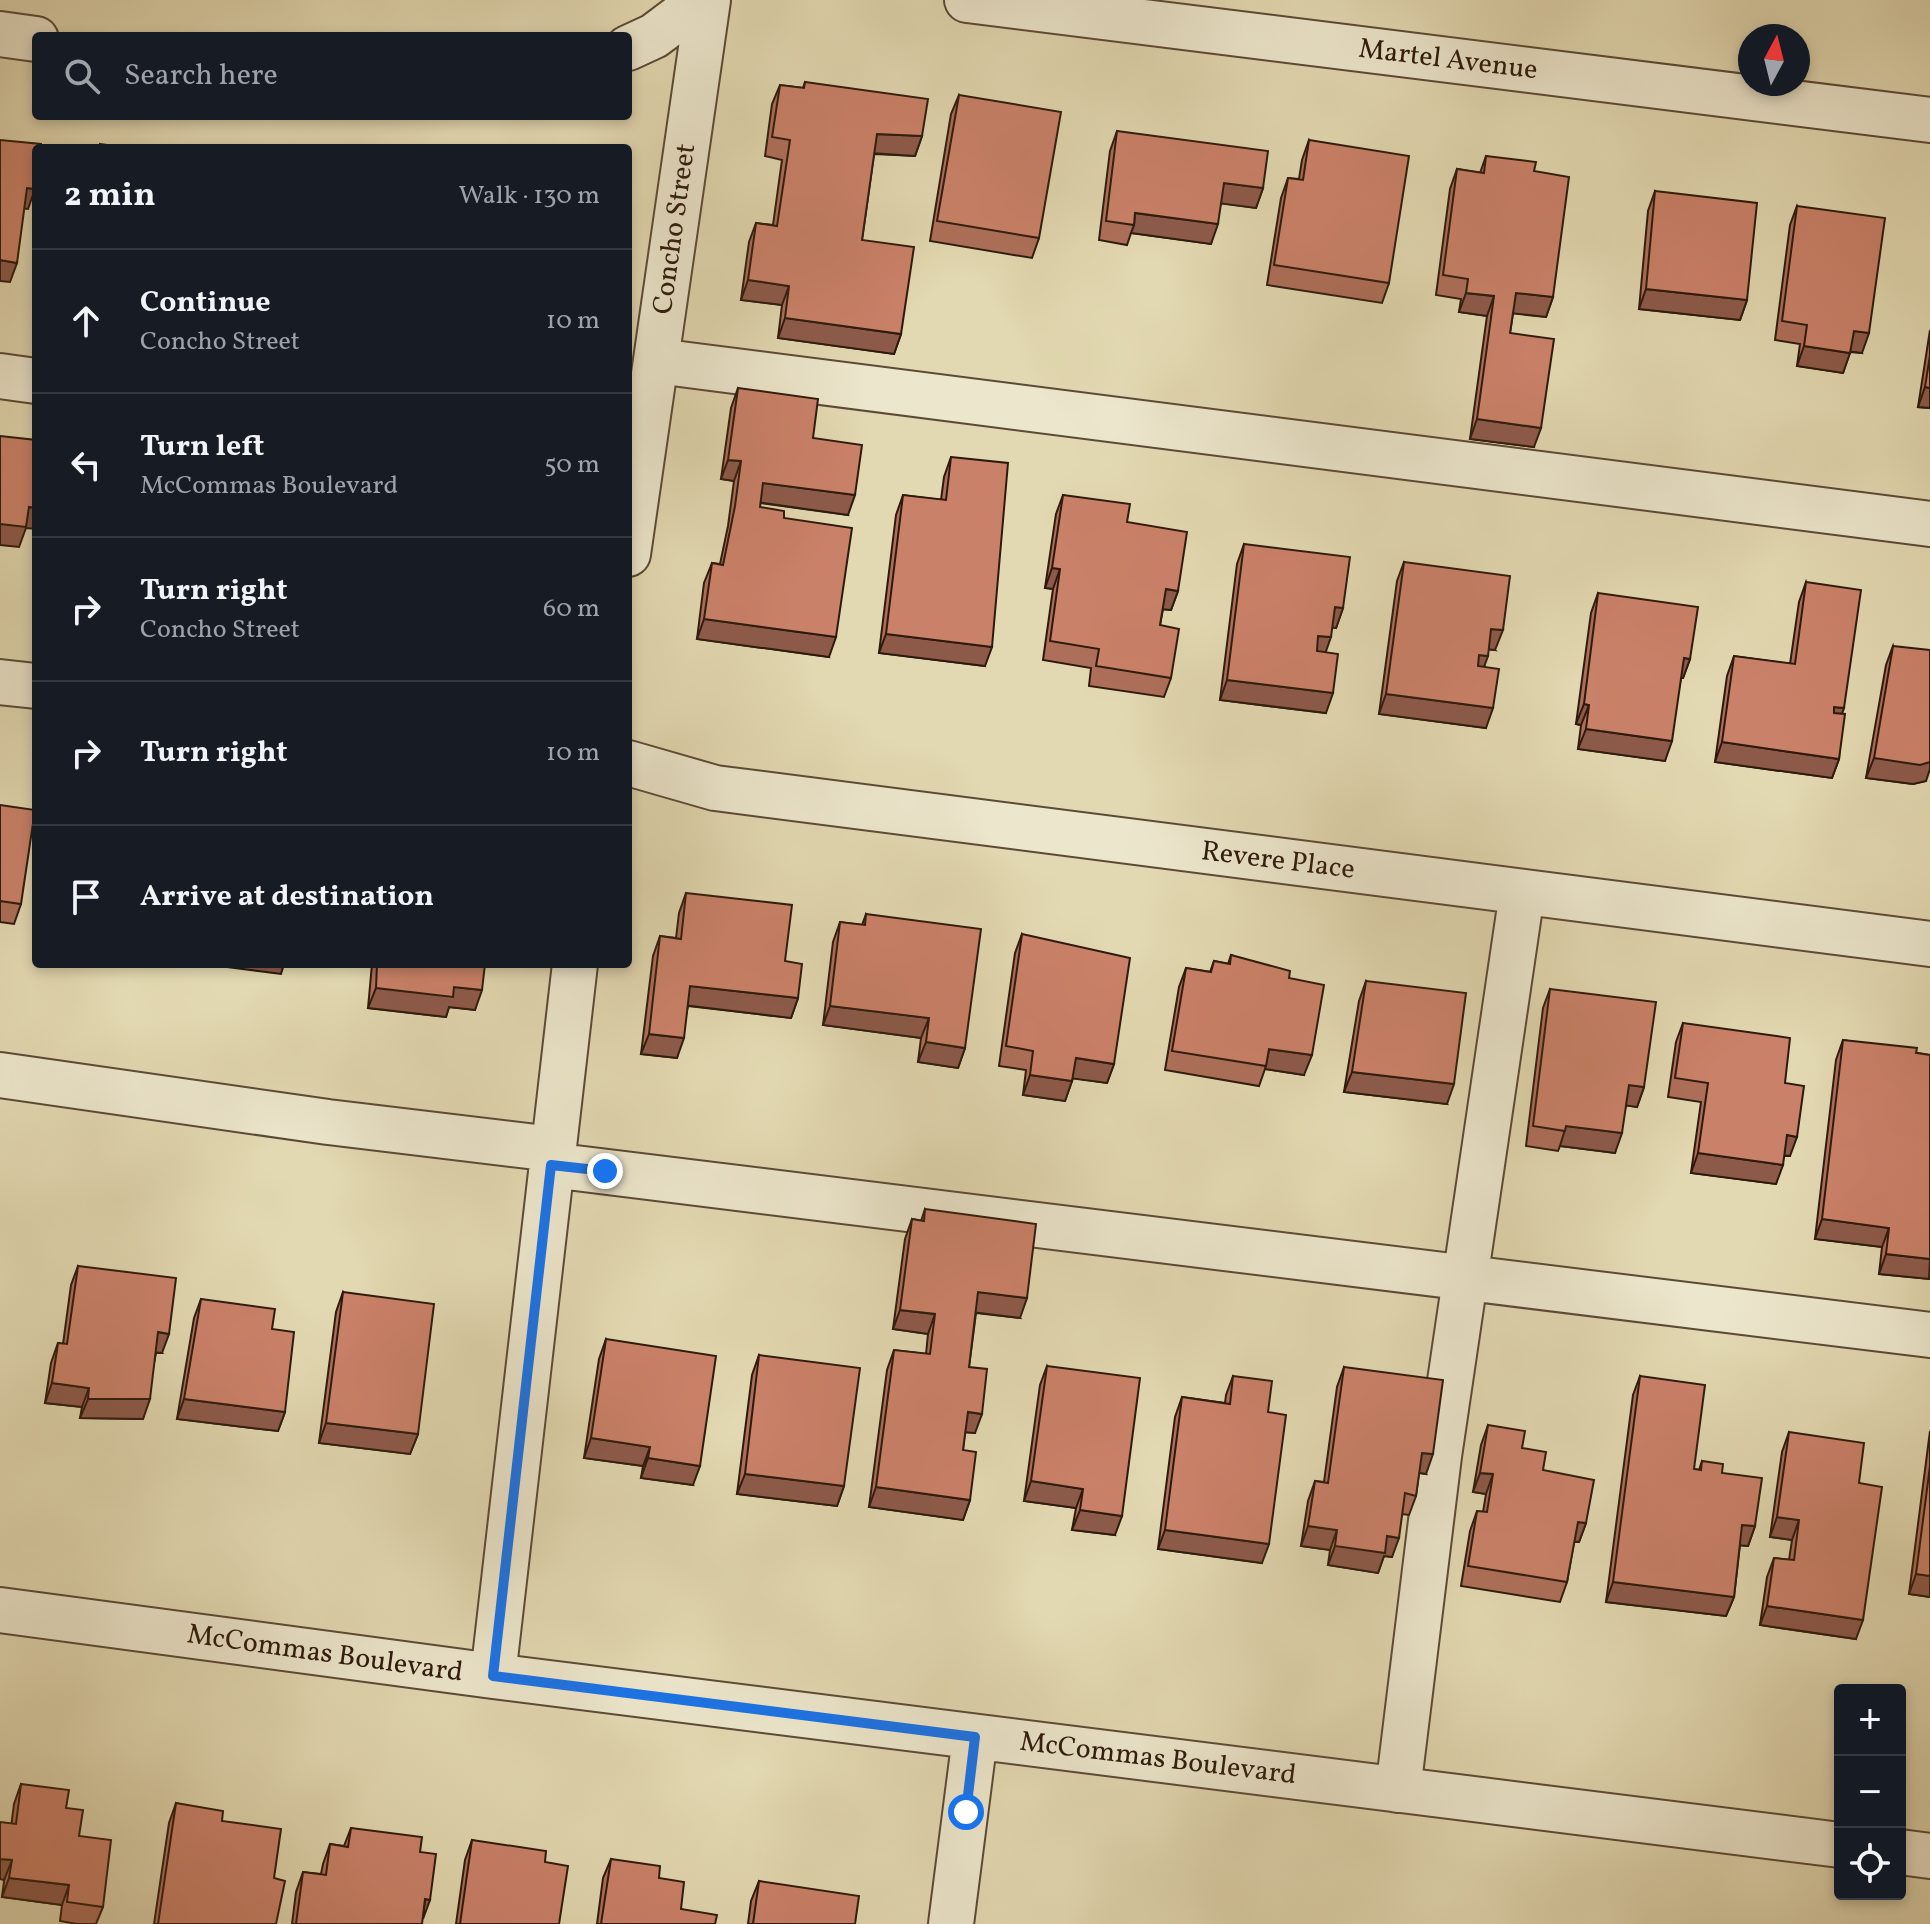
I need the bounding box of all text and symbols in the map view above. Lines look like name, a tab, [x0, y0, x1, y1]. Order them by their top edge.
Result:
north arrow	[1738, 24, 1810, 96]
street label: Martel Avenue	[1356, 30, 1540, 90]
search box	[32, 32, 632, 120]
icon: search	[60, 54, 104, 98]
text: Search here	[124, 55, 278, 97]
street label: Concho Street	[644, 141, 706, 317]
text: 2 min	[64, 173, 156, 220]
text: Walk · 130 m	[459, 178, 600, 214]
text: Continue	[140, 282, 271, 324]
icon: ahead	[64, 299, 108, 343]
text: 10 m	[546, 303, 600, 339]
text: Concho Street	[140, 324, 300, 360]
text: Turn left	[140, 426, 264, 468]
icon: left	[64, 443, 108, 487]
text: 50 m	[544, 447, 600, 483]
text: McCommas Boulevard	[140, 468, 398, 504]
text: Turn right	[140, 570, 288, 612]
icon: right	[64, 587, 108, 631]
text: 60 m	[543, 591, 600, 627]
text: Concho Street	[140, 612, 300, 648]
icon: right	[64, 731, 108, 775]
text: Turn right	[140, 732, 288, 774]
text: 10 m	[546, 735, 600, 771]
street label: Revere Place	[1199, 832, 1357, 890]
icon: arrive	[64, 875, 108, 919]
text: Arrive at destination	[140, 876, 434, 918]
route end	[587, 1153, 623, 1189]
street label: McCommas Boulevard	[185, 1615, 465, 1693]
map controls	[1834, 1684, 1906, 1900]
button: +	[1834, 1684, 1906, 1756]
street label: McCommas Boulevard	[1018, 1723, 1298, 1795]
button: −	[1834, 1756, 1906, 1828]
route start	[948, 1794, 984, 1830]
button: locate	[1834, 1828, 1906, 1900]

